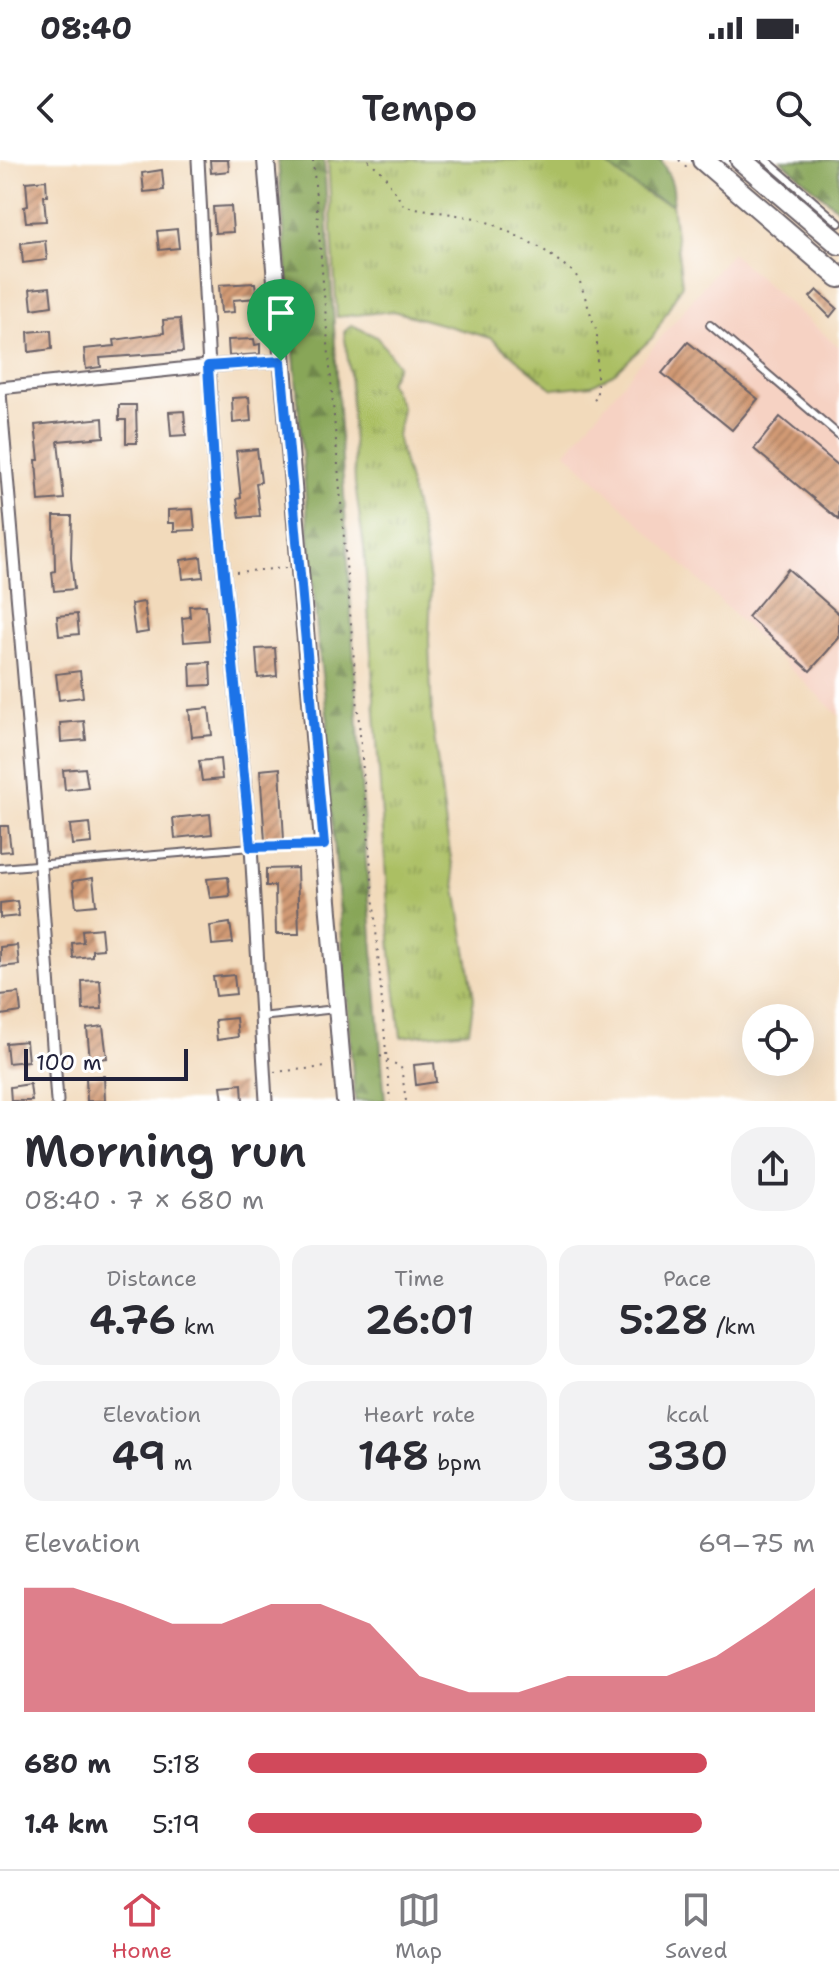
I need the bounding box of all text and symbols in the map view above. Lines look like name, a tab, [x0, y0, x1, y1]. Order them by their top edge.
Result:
text: 08:40	[40, 8, 132, 49]
text: Tempo	[362, 84, 477, 133]
icon: back	[24, 86, 68, 130]
icon: search	[771, 86, 815, 130]
pin	[247, 279, 315, 361]
icon: arrive	[259, 291, 303, 335]
map controls	[742, 1004, 814, 1076]
button: locate	[742, 1004, 814, 1076]
scale bar	[24, 1045, 188, 1081]
text: 100 m	[36, 1048, 102, 1077]
text: Morning run	[24, 1122, 307, 1181]
button: share	[731, 1127, 815, 1211]
text: 08:40 · 7 × 680 m	[24, 1182, 264, 1217]
text: Distance	[107, 1264, 197, 1293]
text: Time	[394, 1264, 445, 1293]
text: Pace	[663, 1264, 711, 1293]
text: 4.76	[89, 1293, 176, 1347]
text: 26:01	[365, 1293, 474, 1347]
text: 5:28	[619, 1293, 709, 1347]
text: km	[176, 1312, 215, 1341]
text: /km	[709, 1312, 755, 1341]
text: Elevation	[103, 1400, 201, 1429]
text: Heart rate	[363, 1400, 476, 1429]
text: kcal	[666, 1400, 709, 1429]
text: 49	[111, 1429, 166, 1483]
text: 148	[358, 1429, 430, 1483]
text: 330	[646, 1429, 728, 1483]
text: m	[166, 1448, 192, 1477]
text: bpm	[430, 1448, 481, 1477]
text: Elevation	[24, 1525, 140, 1560]
text: 69–75 m	[698, 1525, 815, 1560]
text: 680 m	[24, 1746, 111, 1781]
text: 5:18	[152, 1746, 201, 1781]
text: 1.4 km	[24, 1806, 108, 1841]
text: 5:19	[152, 1806, 200, 1841]
tab: Home	[111, 1888, 172, 1965]
tab: Map	[395, 1888, 442, 1965]
tab: Saved	[665, 1888, 728, 1965]

